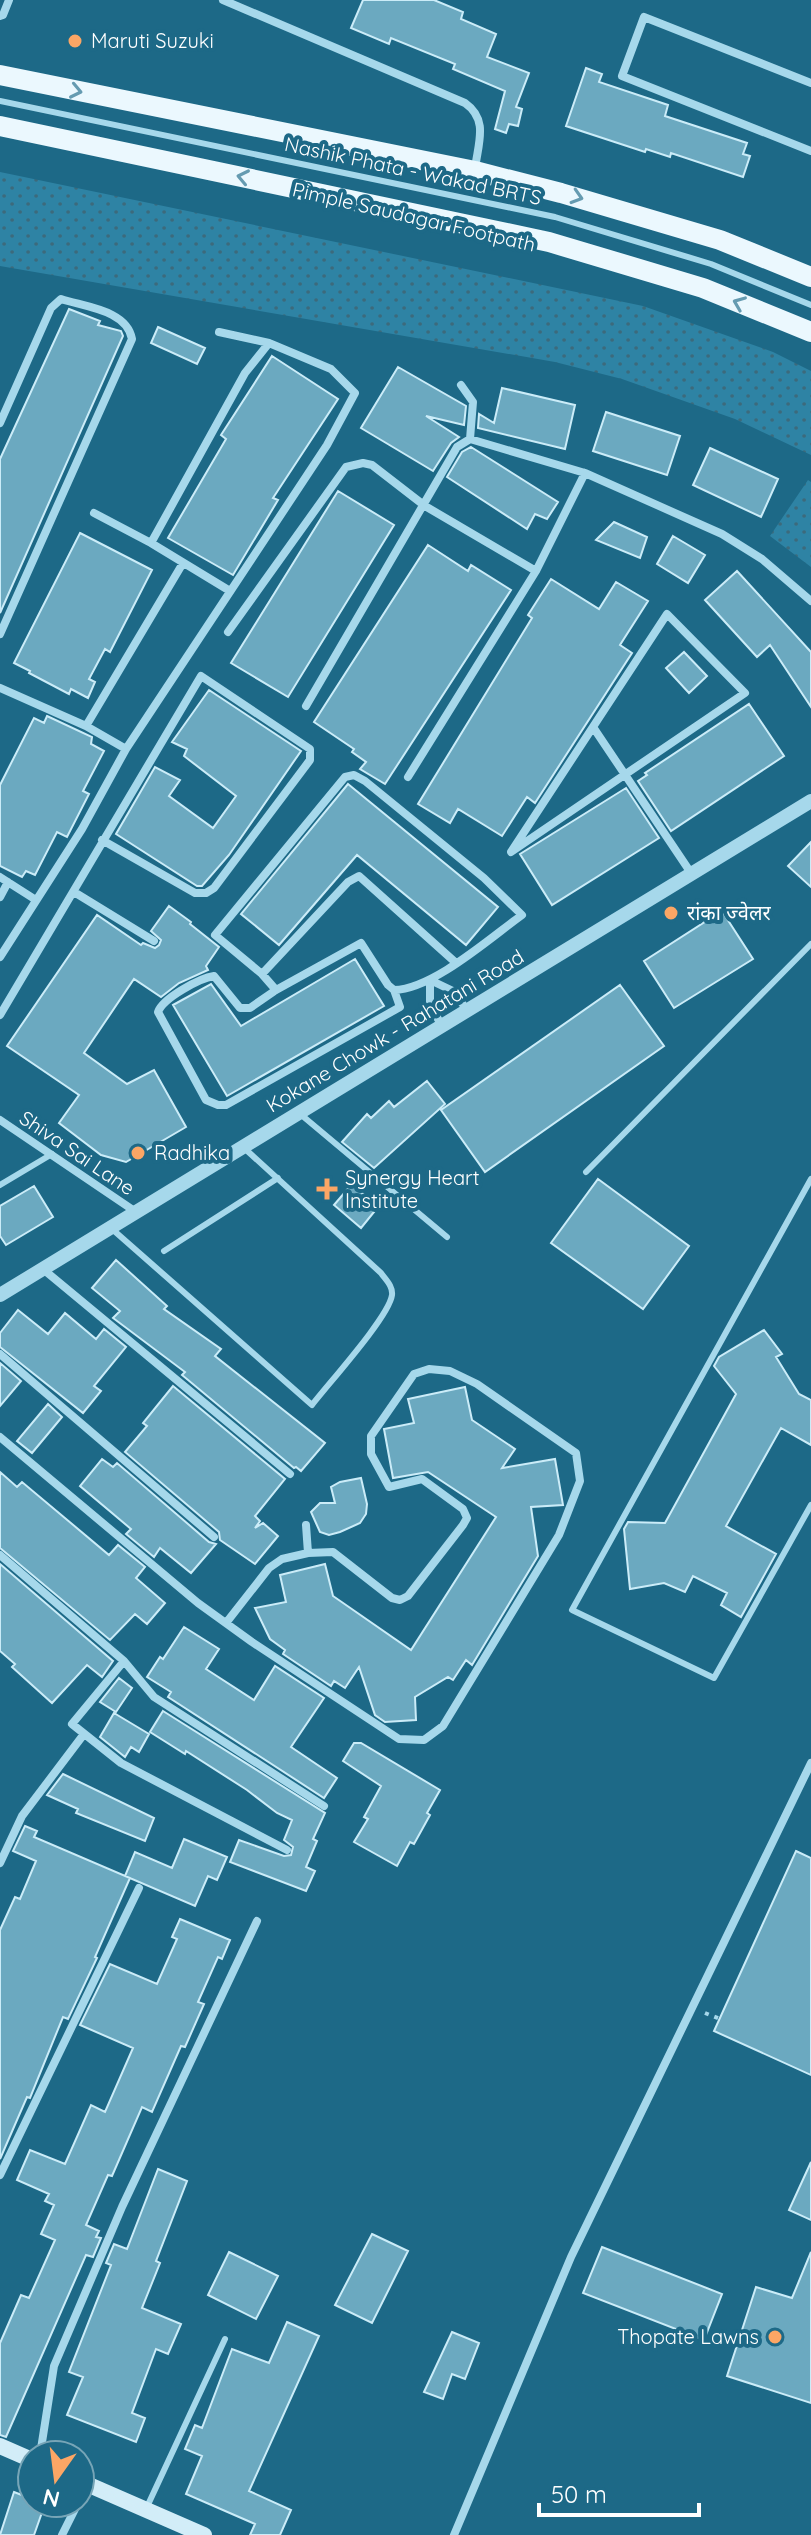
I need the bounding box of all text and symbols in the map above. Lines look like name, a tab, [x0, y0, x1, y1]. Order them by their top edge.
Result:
place label: Maruti Suzuki	[91, 28, 214, 53]
marker: Maruti Suzuki	[66, 32, 84, 50]
one-way arrow	[70, 81, 83, 98]
street label: Nashik Phata - Wakad BRTS	[282, 131, 544, 210]
one-way arrow	[237, 169, 251, 186]
street label: Pimple Saudagar Footpath	[290, 176, 538, 257]
one-way arrow	[570, 188, 583, 204]
one-way arrow	[733, 296, 747, 312]
place label: रांका ज्वेलर	[687, 900, 771, 925]
marker: रांका ज्वेलर	[662, 904, 680, 922]
street label: Kokane Chowk - Rahatani Road	[261, 944, 528, 1118]
street label: Shiva Sai Lane	[15, 1105, 140, 1200]
place label: Radhika	[154, 1140, 230, 1165]
marker: Radhika	[129, 1144, 147, 1162]
place label: Synergy Heart Institute	[345, 1165, 480, 1213]
marker: Synergy Heart Institute	[316, 1178, 338, 1200]
place label: Thopate Lawns	[617, 2324, 759, 2349]
marker: Thopate Lawns	[766, 2328, 784, 2346]
north arrow	[16, 2439, 96, 2519]
scale bar	[539, 2467, 699, 2517]
text: 50 m	[551, 2479, 607, 2509]
text: N	[40, 2483, 62, 2514]

